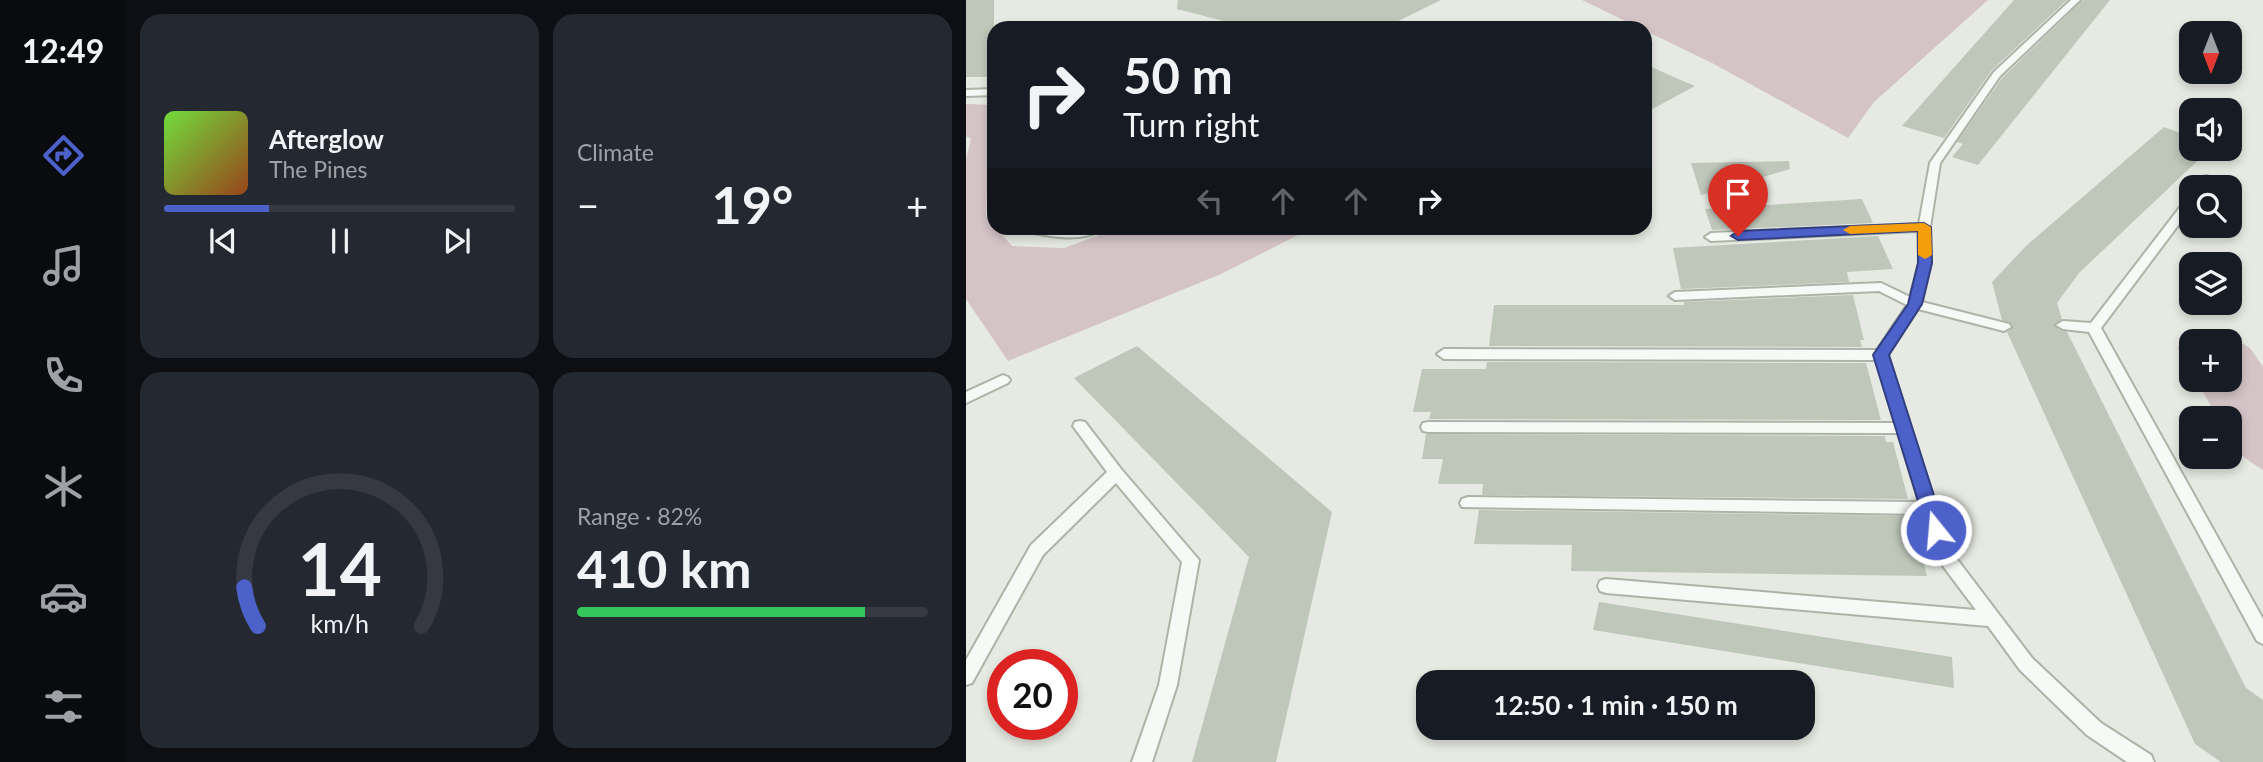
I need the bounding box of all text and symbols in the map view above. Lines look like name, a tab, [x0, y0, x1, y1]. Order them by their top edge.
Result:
north arrow	[2179, 21, 2242, 84]
map controls	[2179, 21, 2242, 469]
text: 12:49	[22, 31, 104, 70]
text: 50 m	[1123, 46, 1233, 104]
icon: right	[1008, 49, 1099, 140]
button: sound	[2179, 98, 2242, 161]
text: Turn right	[1123, 105, 1259, 144]
text: Afterglow	[269, 123, 384, 155]
icon: directions	[39, 131, 88, 180]
text: Climate	[577, 138, 654, 166]
text: The Pines	[269, 155, 367, 183]
pin	[1708, 164, 1768, 236]
text: 19°	[712, 173, 793, 235]
icon: arrive	[1719, 175, 1757, 213]
button: search	[2179, 175, 2242, 238]
text: −	[577, 182, 599, 228]
text: +	[906, 182, 928, 228]
icon: left	[1191, 182, 1229, 220]
icon: ahead	[1264, 182, 1302, 220]
icon: ahead	[1337, 182, 1375, 220]
icon: right	[1410, 182, 1448, 220]
icon: previous	[204, 222, 242, 260]
icon: pause	[321, 222, 359, 260]
icon: next	[438, 222, 476, 260]
icon: music	[39, 241, 88, 290]
button: layers	[2179, 252, 2242, 315]
button: +	[2179, 329, 2242, 392]
icon: phone	[39, 351, 88, 400]
button: −	[2179, 406, 2242, 469]
icon: climate	[39, 462, 88, 511]
position arrow	[1899, 493, 1973, 567]
text: Range · 82%	[577, 502, 702, 530]
text: 14	[297, 524, 382, 612]
text: 410 km	[577, 537, 751, 599]
icon: car	[39, 572, 88, 621]
text: km/h	[310, 608, 369, 638]
speed limit sign: 20	[987, 649, 1078, 740]
icon: filters	[39, 682, 88, 731]
text: 12:50 · 1 min · 150 m	[1493, 689, 1738, 721]

